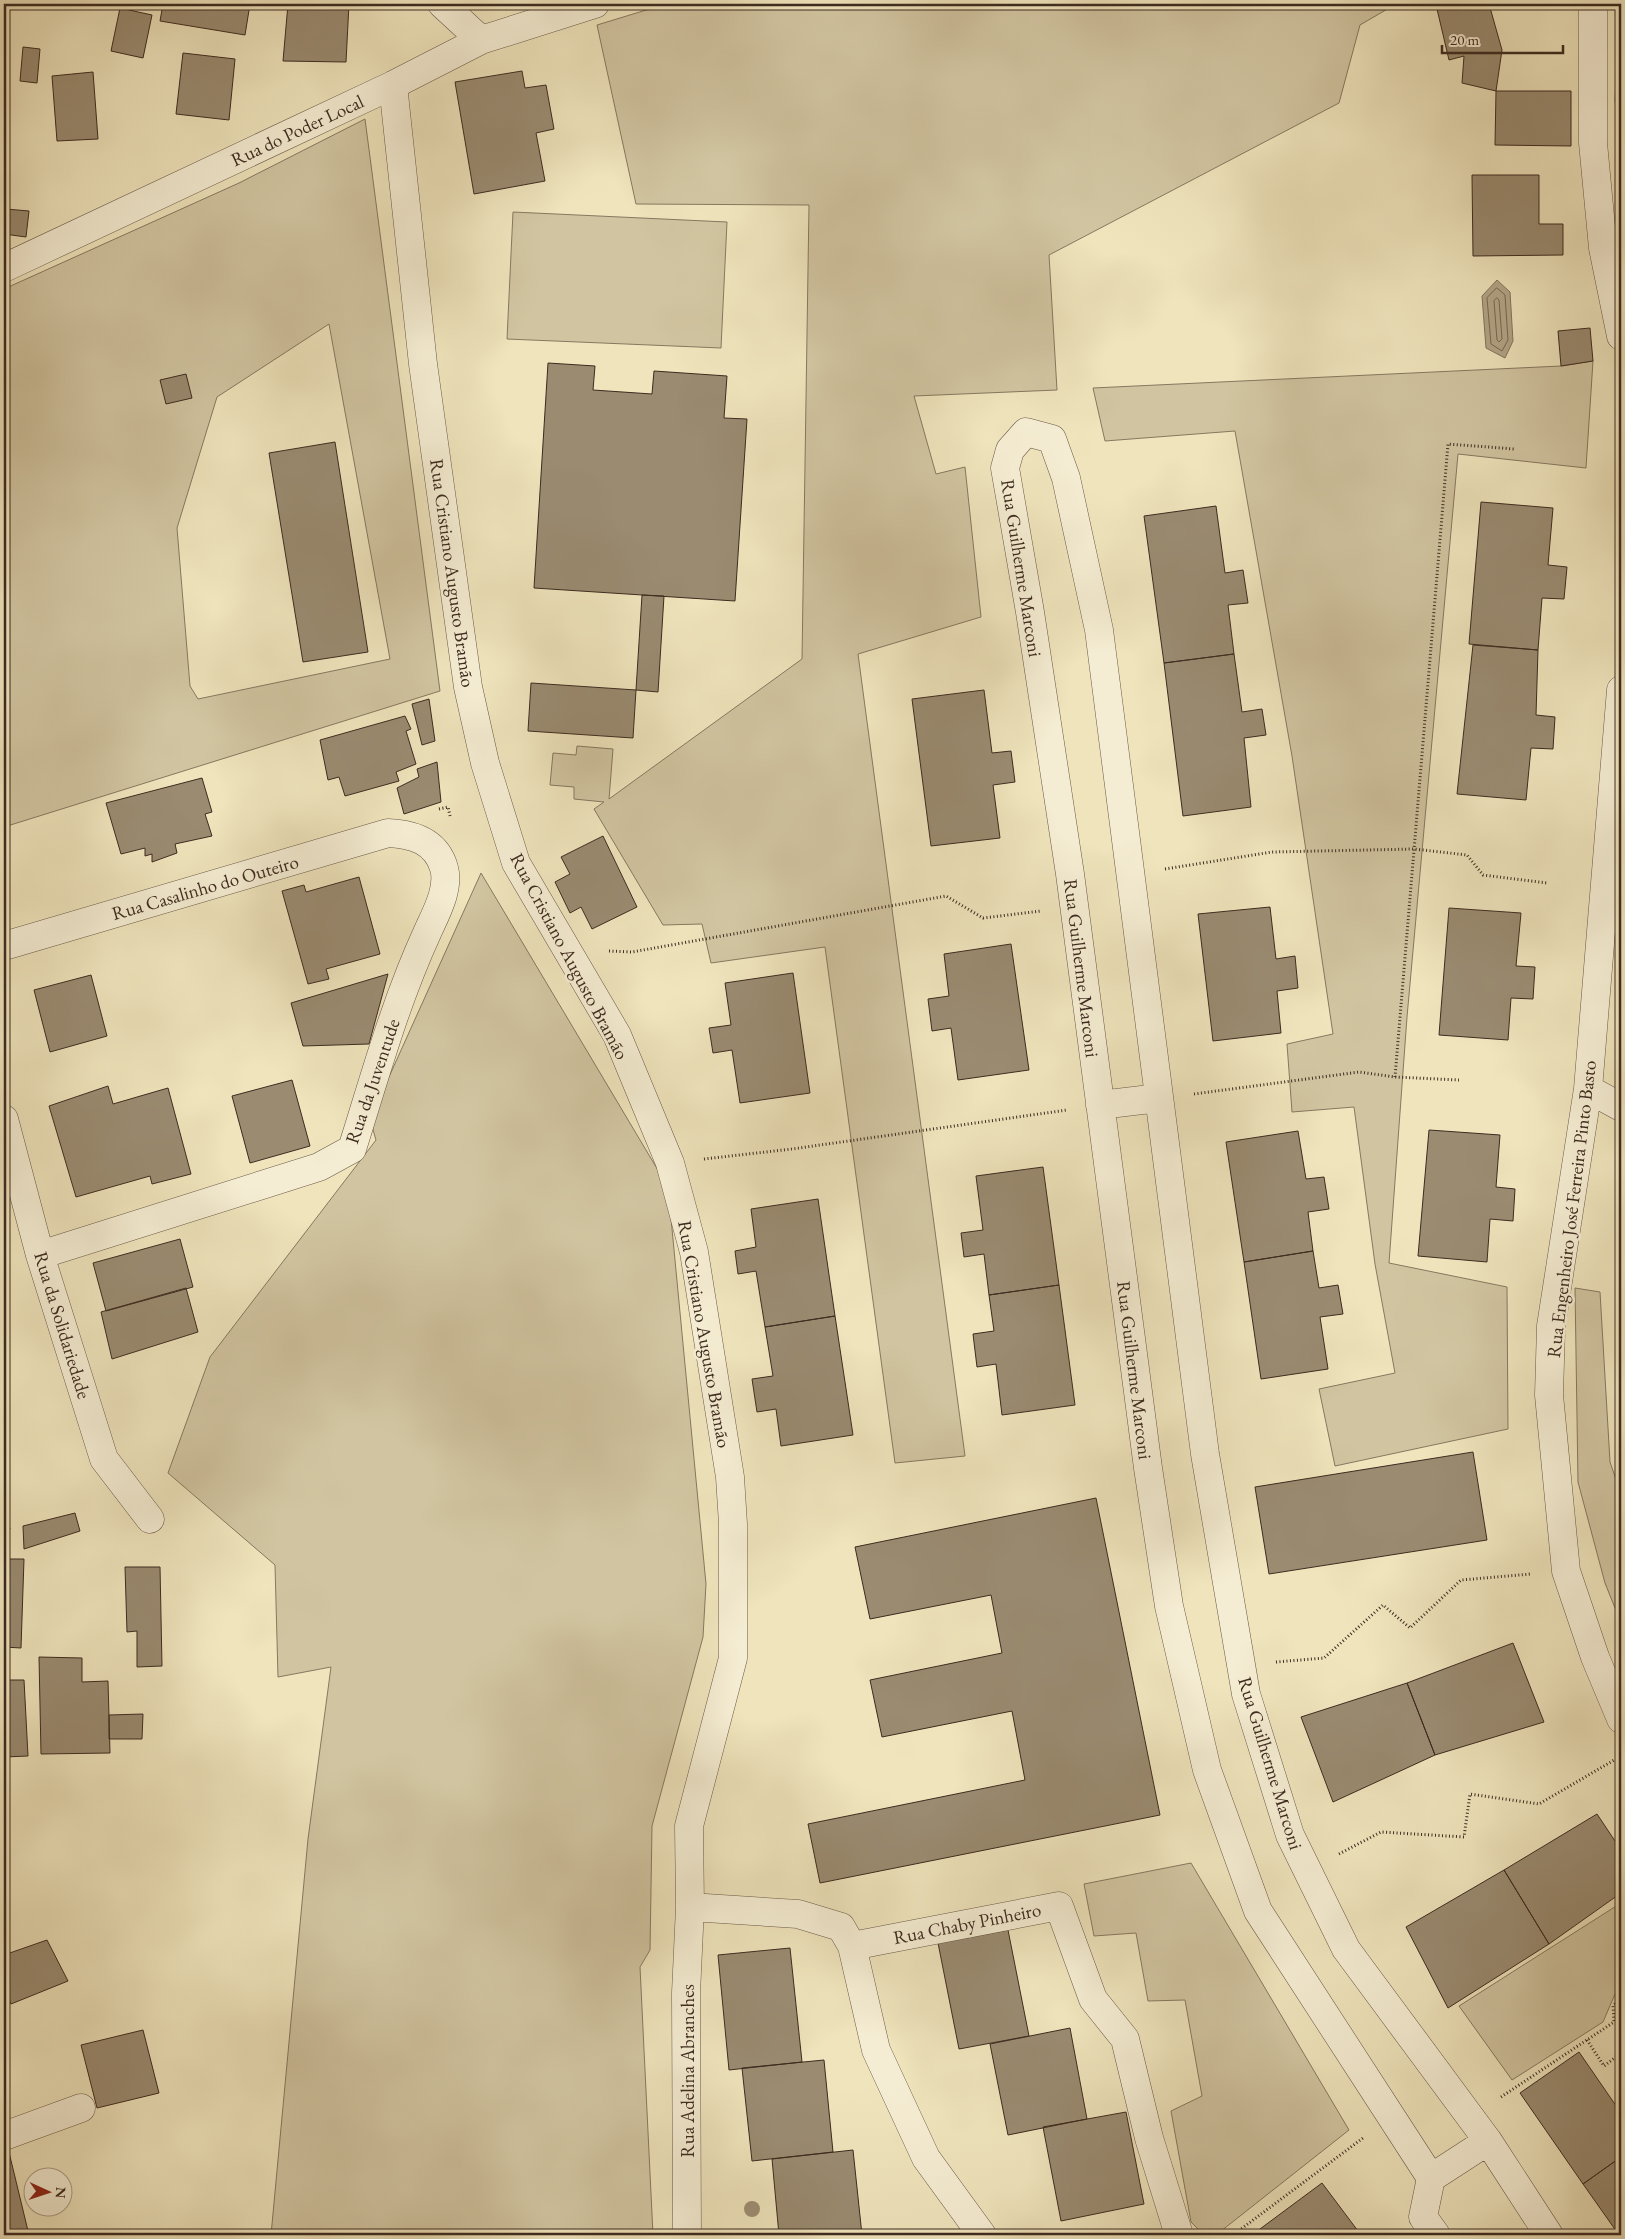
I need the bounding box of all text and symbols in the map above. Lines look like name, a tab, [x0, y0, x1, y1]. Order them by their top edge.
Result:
scale bar	[1442, 22, 1564, 54]
text: 20 m	[1450, 30, 1479, 49]
street label: Rua do Poder Local	[227, 89, 368, 172]
street label: Rua Cristiano Augusto Bramão	[424, 457, 481, 689]
street label: Rua Guilherme Marconi	[995, 477, 1048, 659]
street label: Rua Casalinho do Outeiro	[109, 849, 301, 926]
street label: Rua Cristiano Augusto Bramão	[504, 849, 635, 1064]
street label: Rua Guilherme Marconi	[1058, 877, 1105, 1059]
street label: Rua da Juventude	[339, 1015, 406, 1147]
street label: Rua Engenheiro José Ferreira Pinto Basto	[1541, 1059, 1602, 1359]
street label: Rua Cristiano Augusto Bramão	[672, 1218, 737, 1450]
street label: Rua da Solidariedade	[28, 1248, 97, 1402]
street label: Rua Guilherme Marconi	[1111, 1279, 1158, 1461]
street label: Rua Guilherme Marconi	[1232, 1674, 1309, 1853]
street label: Rua Chaby Pinheiro	[891, 1897, 1043, 1950]
street label: Rua Adelina Abranches	[675, 1984, 700, 2158]
north arrow	[22, 2166, 72, 2216]
text: N	[52, 2187, 70, 2199]

